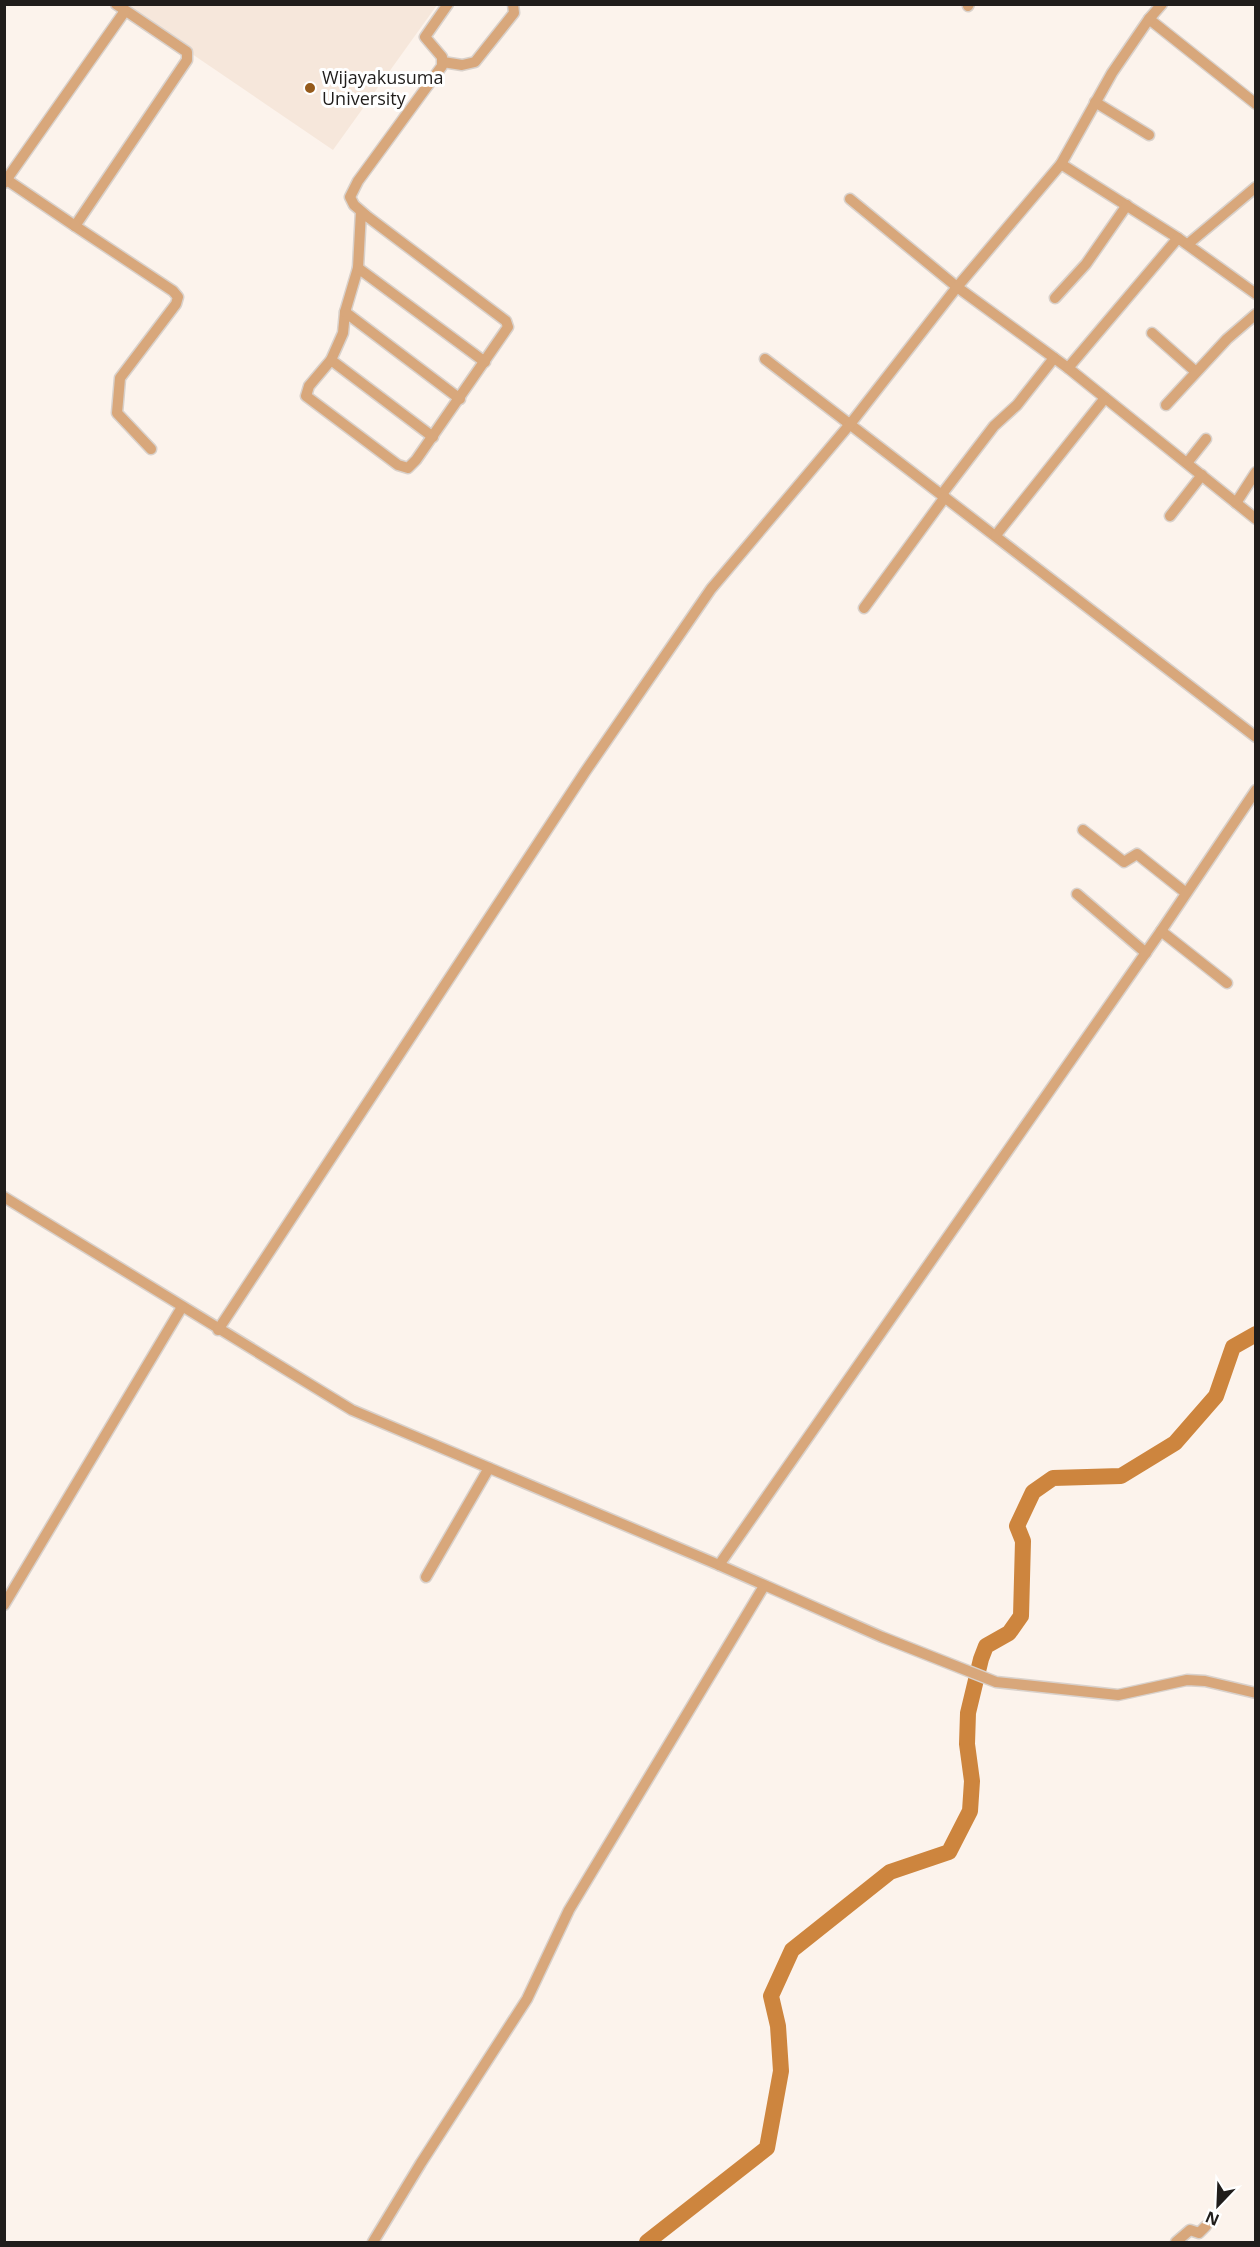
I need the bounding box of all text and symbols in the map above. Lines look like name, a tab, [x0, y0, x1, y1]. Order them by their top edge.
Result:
place label: Wijayakusuma University	[322, 65, 444, 110]
marker: Wijayakusuma University	[303, 81, 317, 95]
north arrow	[1188, 2175, 1248, 2235]
text: N	[1202, 2206, 1222, 2231]

